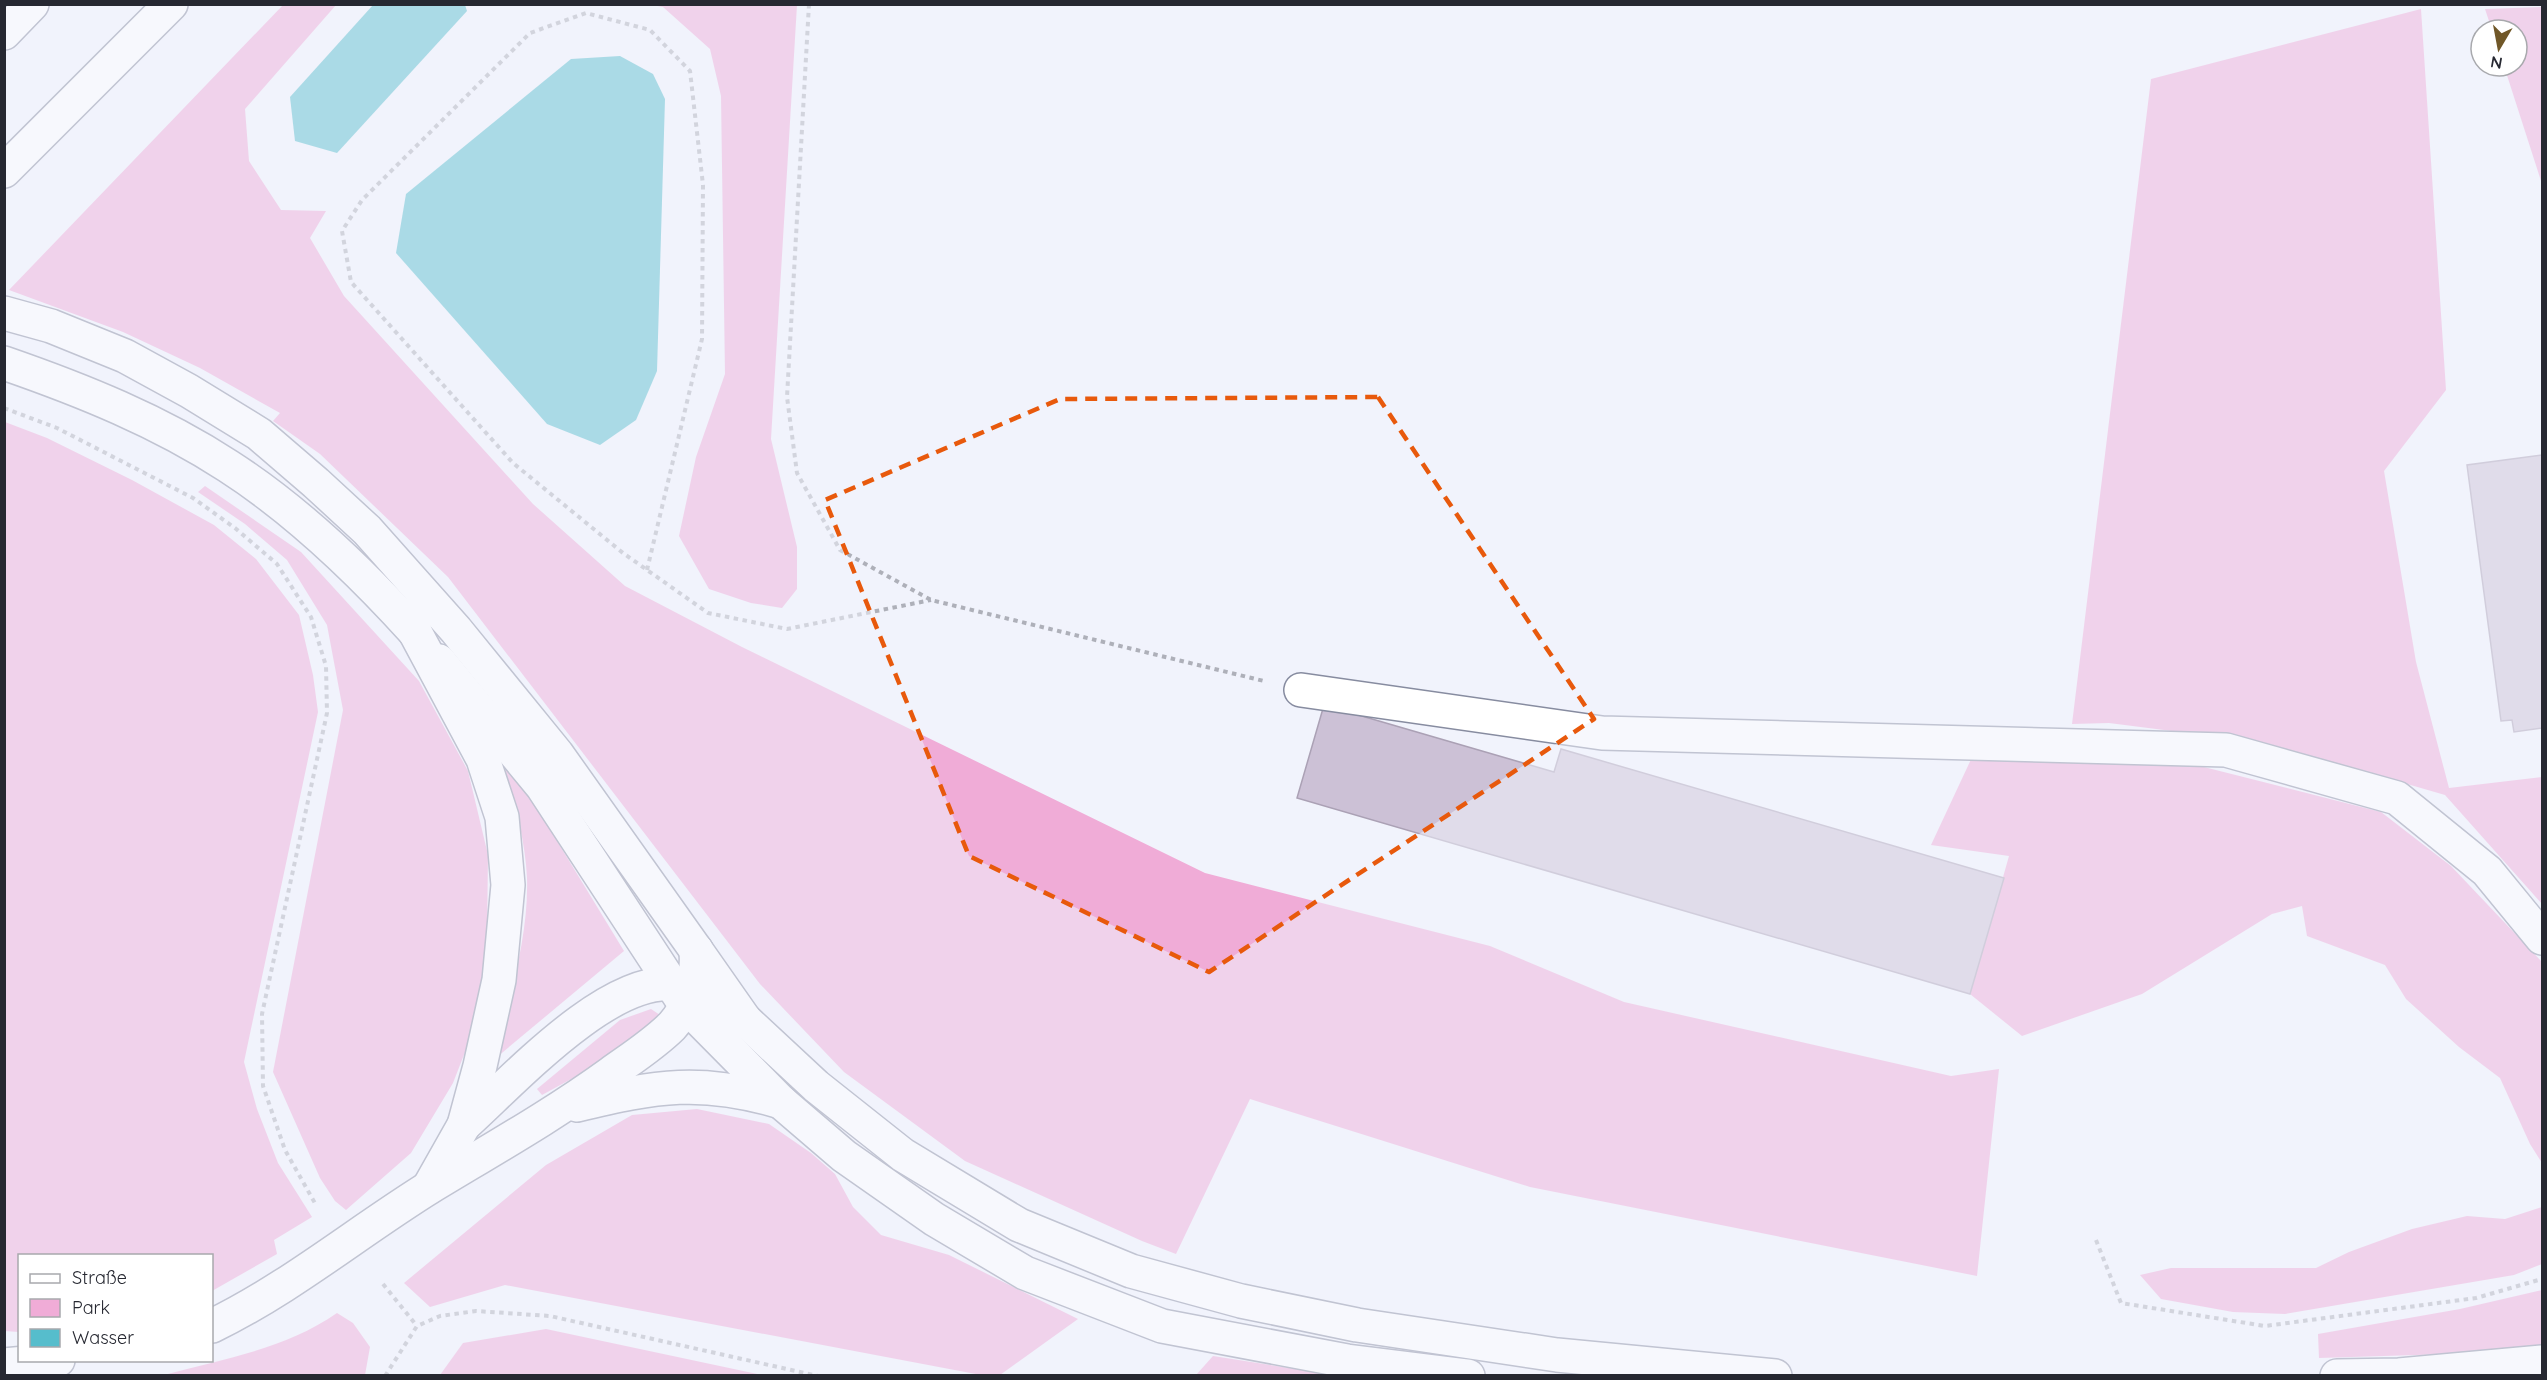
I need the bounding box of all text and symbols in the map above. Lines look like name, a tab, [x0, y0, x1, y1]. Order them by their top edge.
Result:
north arrow	[2469, 18, 2529, 78]
text: N	[2489, 52, 2504, 74]
legend	[18, 1254, 213, 1362]
text: Straße	[72, 1266, 127, 1289]
text: Park	[72, 1296, 110, 1319]
text: Wasser	[72, 1326, 134, 1349]

